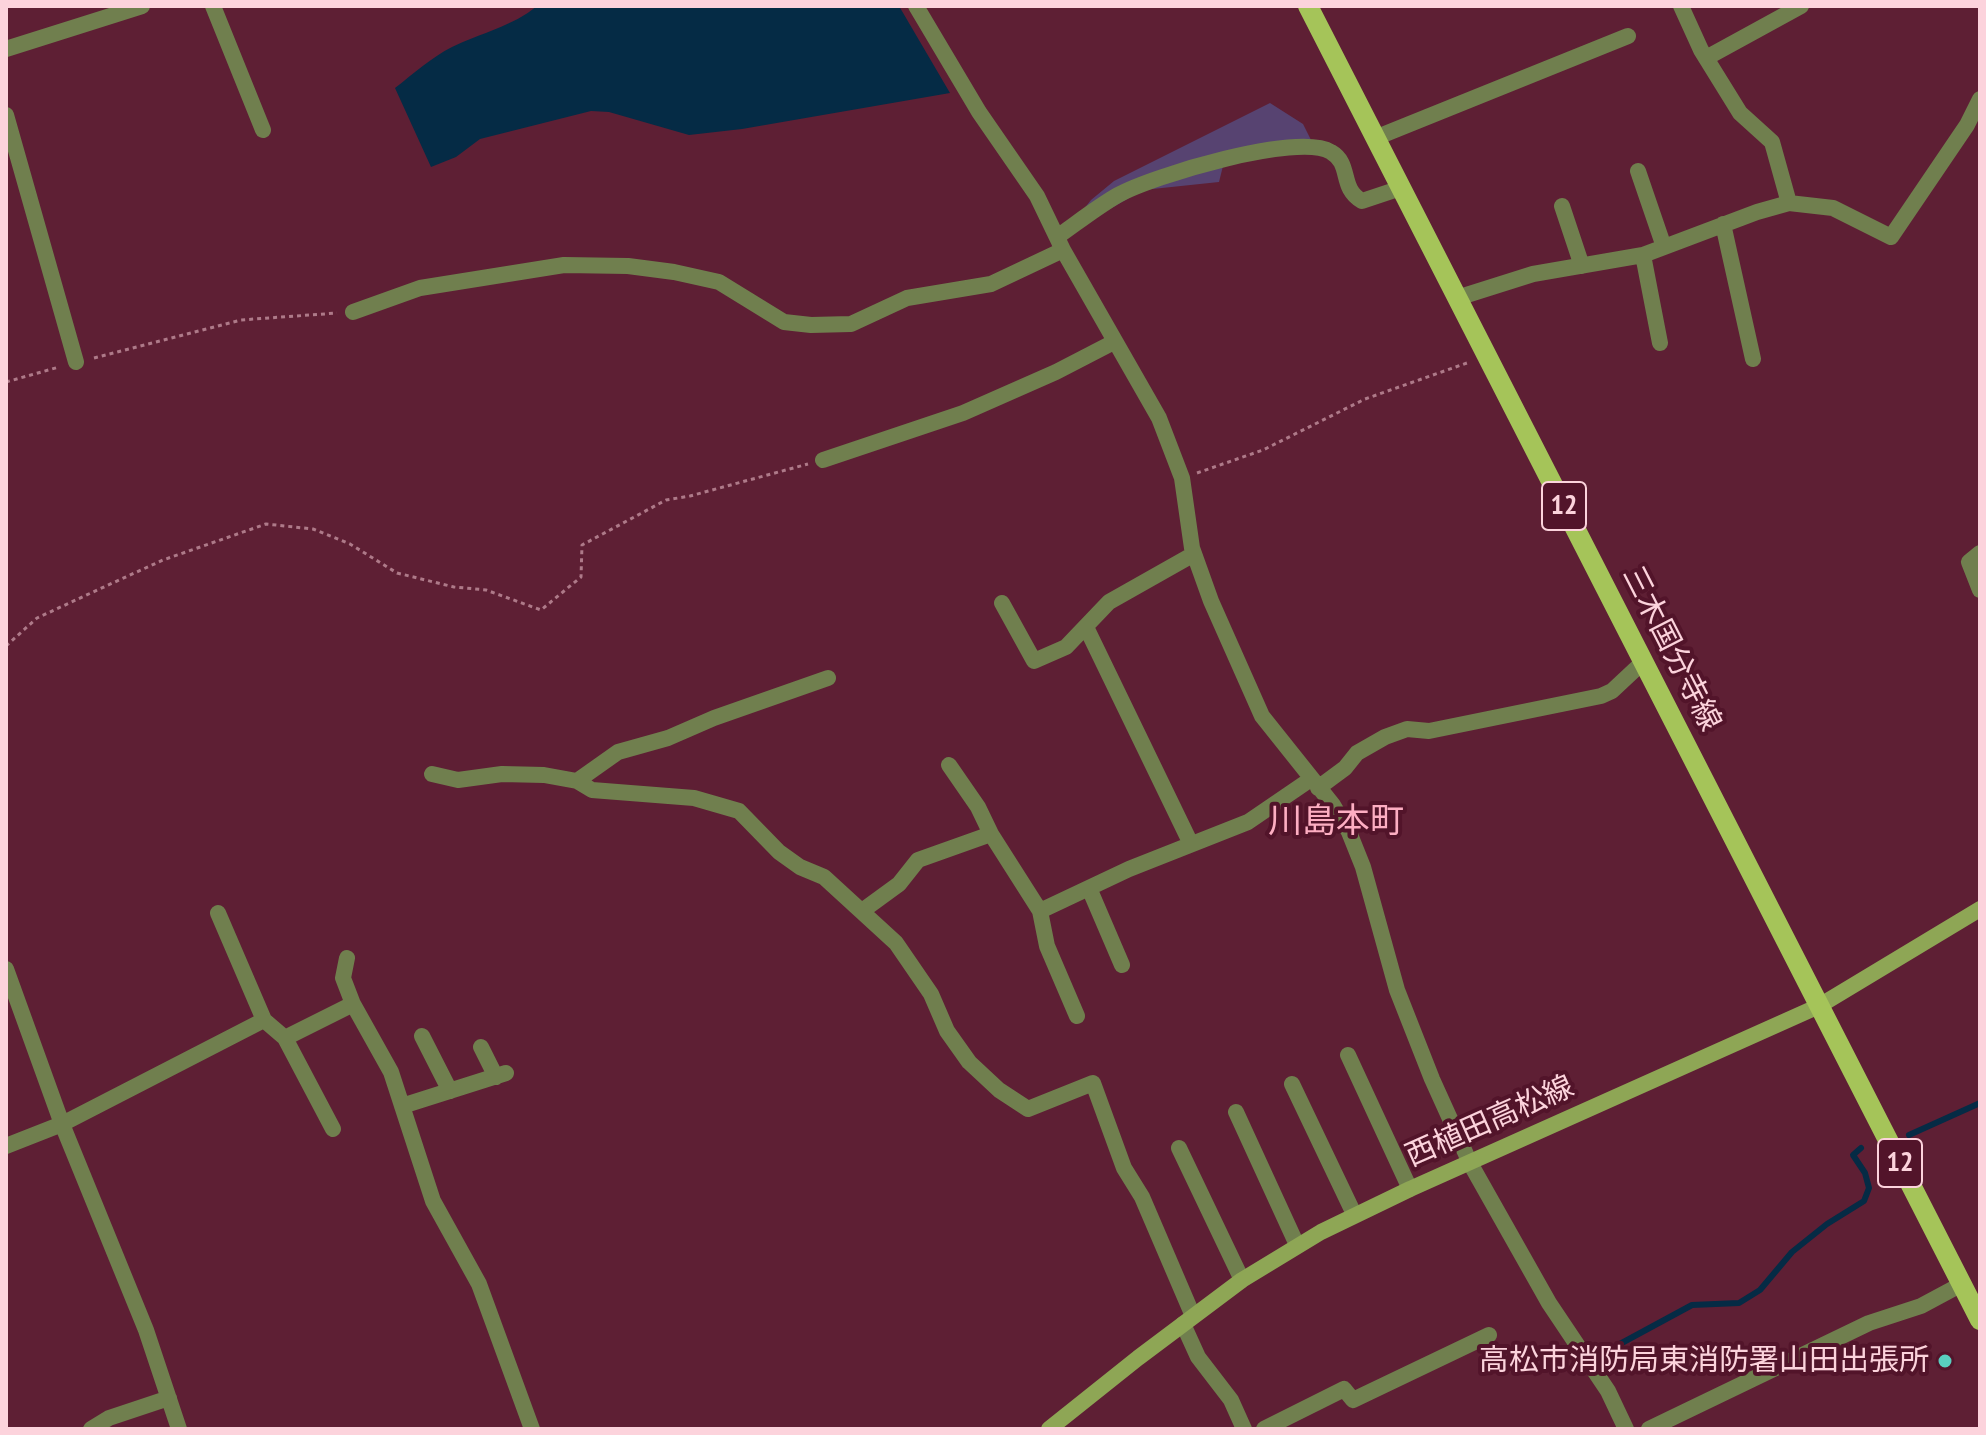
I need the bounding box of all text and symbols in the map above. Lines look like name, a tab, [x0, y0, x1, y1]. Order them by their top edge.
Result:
road number: 12	[1542, 482, 1586, 530]
street label: 三木国分寺線	[1614, 561, 1728, 737]
district label: 川島本町	[1268, 802, 1404, 842]
street label: 西植田高松線	[1400, 1069, 1580, 1175]
road number: 12	[1878, 1139, 1922, 1187]
place label: 高松市消防局東消防署山田出張所	[1479, 1343, 1929, 1379]
marker: 高松市消防局東消防署山田出張所	[1936, 1352, 1954, 1370]

